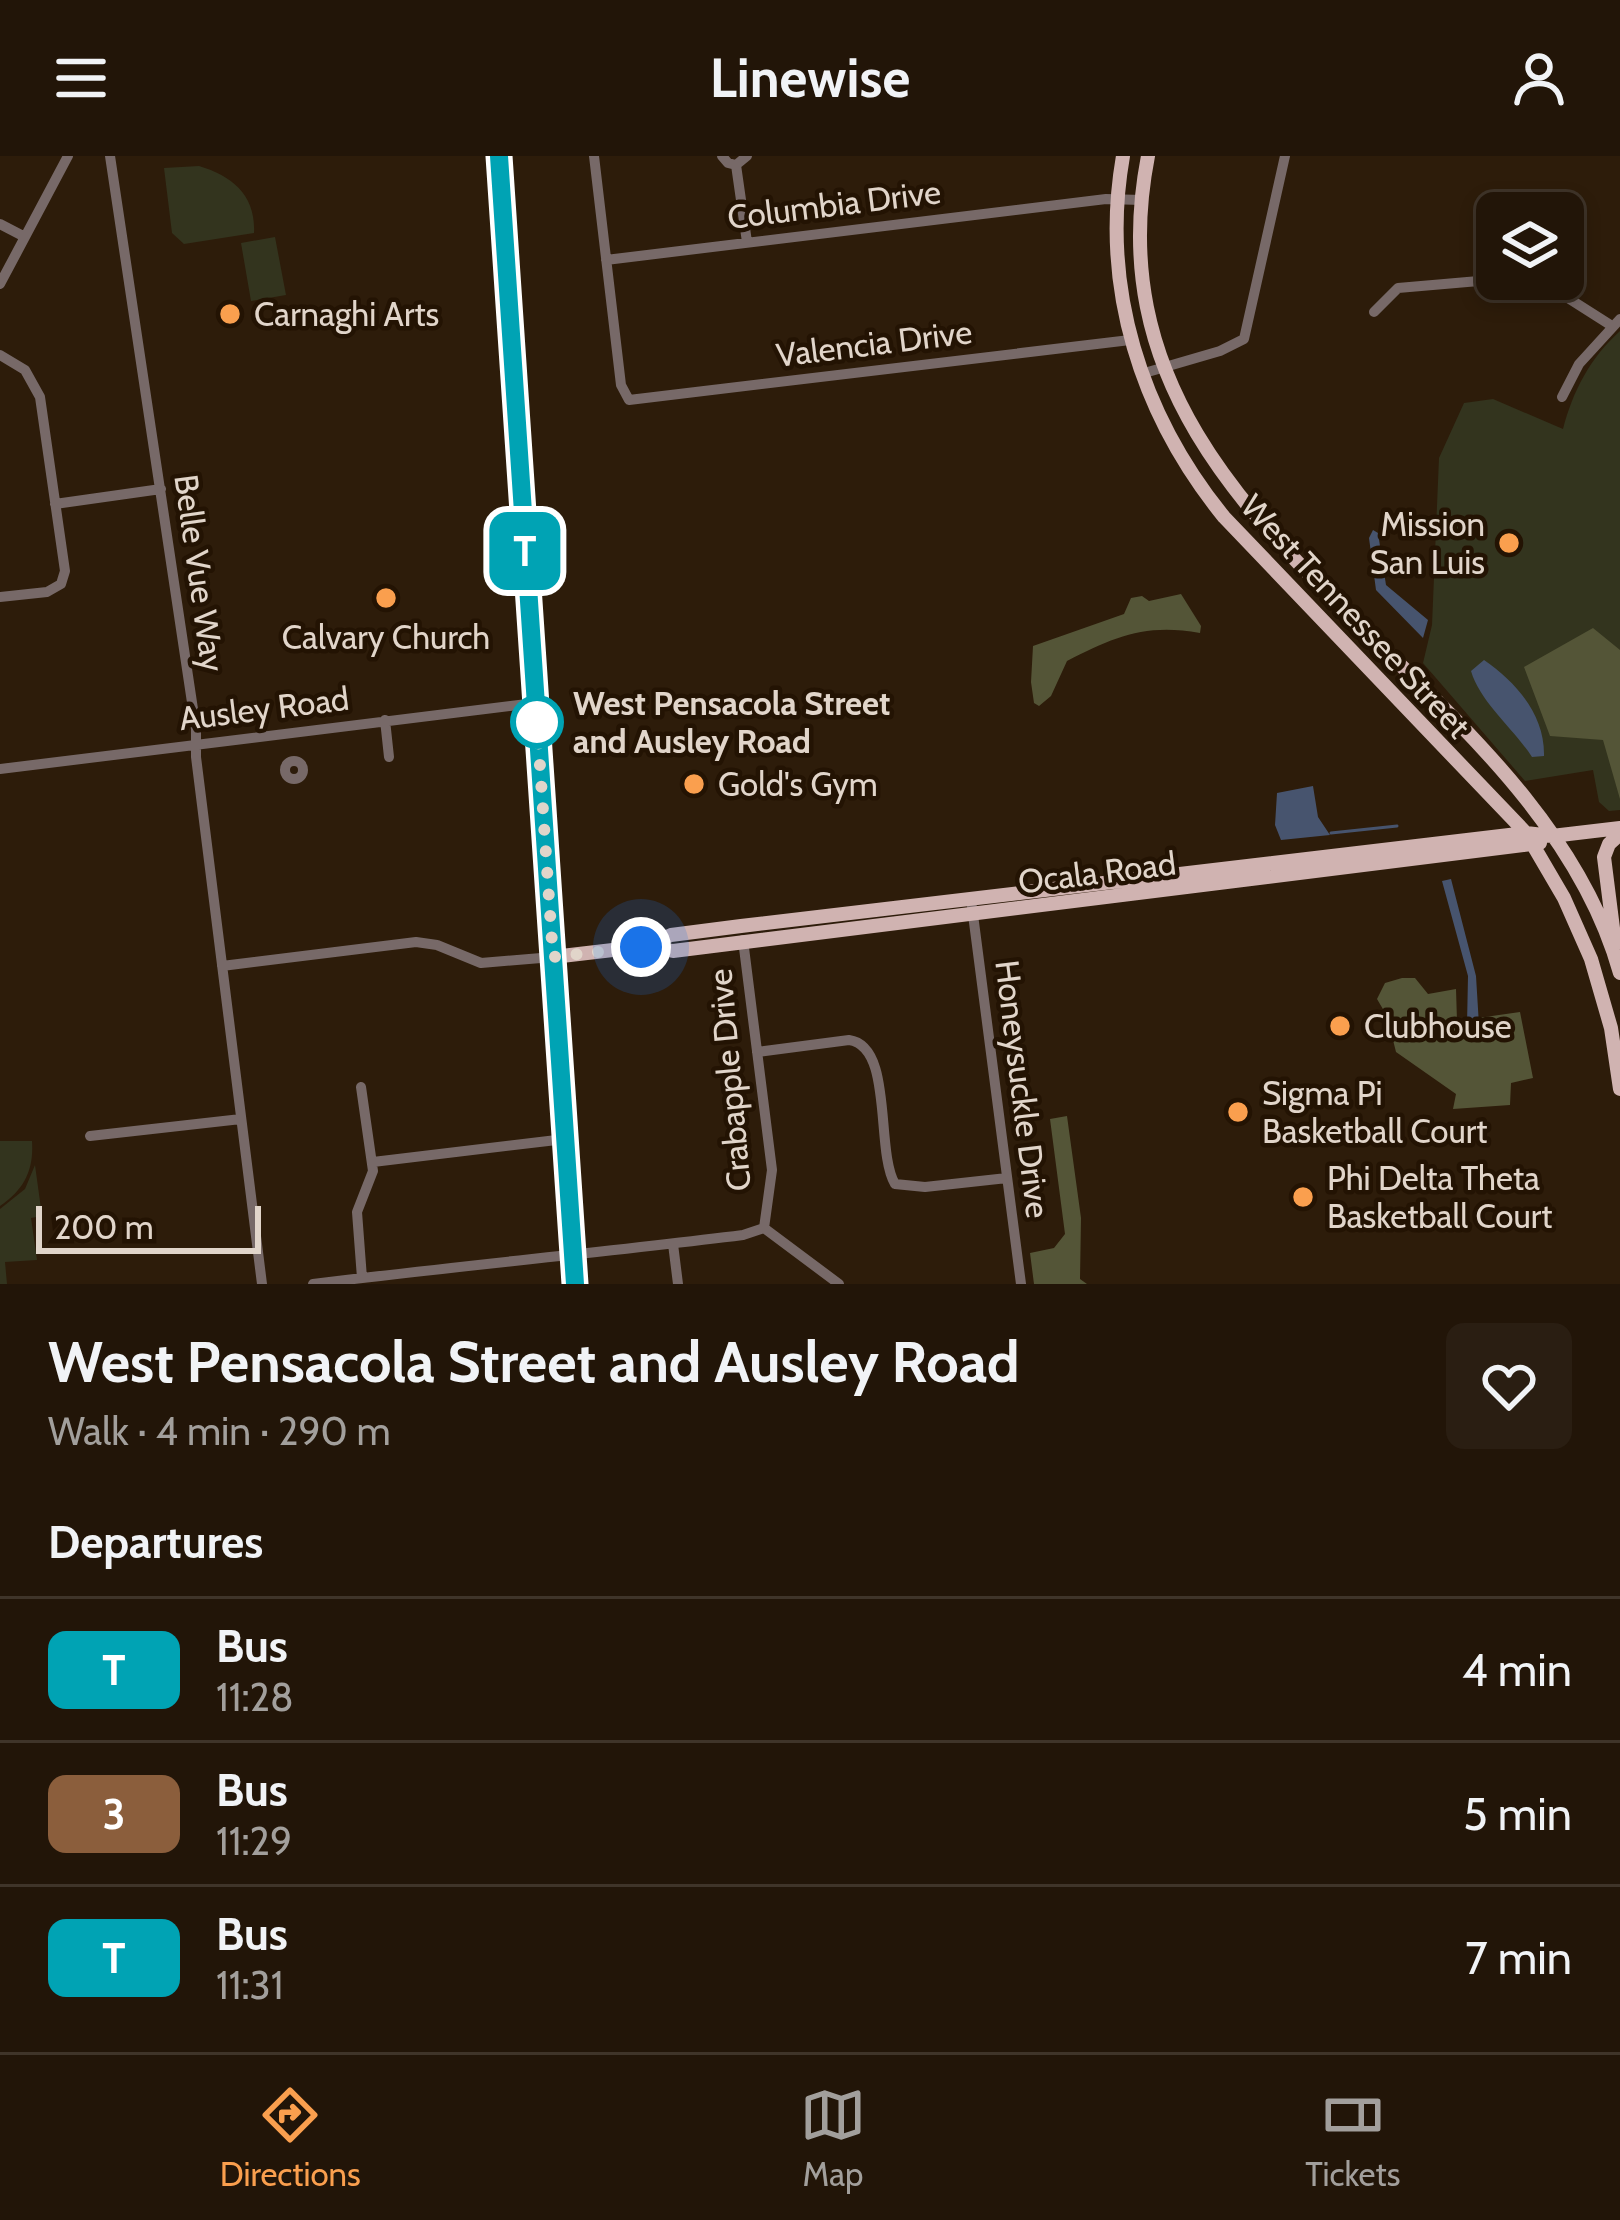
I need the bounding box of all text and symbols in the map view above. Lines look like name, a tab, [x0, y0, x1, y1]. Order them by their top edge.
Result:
icon: menu	[48, 45, 114, 111]
text: Linewise	[710, 45, 910, 111]
icon: person	[1506, 45, 1572, 111]
street label: Columbia Drive	[725, 171, 943, 237]
map controls	[1476, 192, 1584, 300]
button: layers	[1476, 192, 1584, 300]
place label: Carnaghi Arts	[254, 294, 439, 334]
marker: Carnaghi Arts	[217, 301, 243, 327]
street label: Valencia Drive	[774, 311, 974, 375]
street label: Belle Vue Way	[166, 472, 234, 674]
street label: West Tennessee Street	[1233, 486, 1479, 746]
place label: Mission San Luis	[1370, 504, 1485, 582]
line badge: T	[486, 512, 564, 590]
text: T	[513, 525, 537, 577]
marker: Mission San Luis	[1496, 530, 1522, 556]
marker: Calvary Church	[373, 585, 399, 611]
place label: Calvary Church	[282, 617, 490, 657]
street label: Ausley Road	[177, 678, 351, 738]
place label: West Pensacola Street and Ausley Road	[573, 683, 890, 761]
marker: West Pensacola Street and Ausley Road	[512, 697, 562, 747]
place label: Gold's Gym	[718, 764, 878, 804]
marker: Gold's Gym	[681, 771, 707, 797]
street label: Ocala Road	[1016, 842, 1178, 902]
your location	[611, 917, 671, 977]
street label: Honeysuckle Drive	[987, 958, 1059, 1220]
street label: Crabapple Drive	[699, 967, 759, 1193]
place label: Clubhouse	[1364, 1006, 1512, 1046]
marker: Clubhouse	[1327, 1013, 1353, 1039]
place label: Sigma Pi Basketball Court	[1262, 1073, 1487, 1151]
marker: Sigma Pi Basketball Court	[1225, 1099, 1251, 1125]
place label: Phi Delta Theta Basketball Court	[1327, 1158, 1552, 1236]
marker: Phi Delta Theta Basketball Court	[1290, 1184, 1316, 1210]
scale bar	[36, 1200, 261, 1253]
text: 200 m	[54, 1207, 154, 1247]
button: heart	[1446, 1323, 1572, 1449]
text: West Pensacola Street and Ausley Road	[48, 1327, 1020, 1396]
text: Walk · 4 min · 290 m	[48, 1407, 391, 1455]
text: Departures	[48, 1515, 263, 1569]
text: Bus	[216, 1619, 288, 1673]
text: 4 min	[1462, 1643, 1572, 1697]
text: T	[102, 1644, 126, 1696]
text: 11:28	[216, 1673, 294, 1721]
text: Bus	[216, 1763, 288, 1817]
text: 5 min	[1463, 1787, 1572, 1841]
text: 3	[103, 1788, 125, 1840]
text: 11:29	[216, 1817, 292, 1865]
text: Bus	[216, 1907, 288, 1961]
text: 7 min	[1465, 1931, 1572, 1985]
text: T	[102, 1932, 126, 1984]
text: 11:31	[216, 1961, 283, 2009]
tab: Directions	[220, 2082, 361, 2194]
tab: Map	[800, 2082, 866, 2194]
tab: Tickets	[1305, 2082, 1400, 2194]

